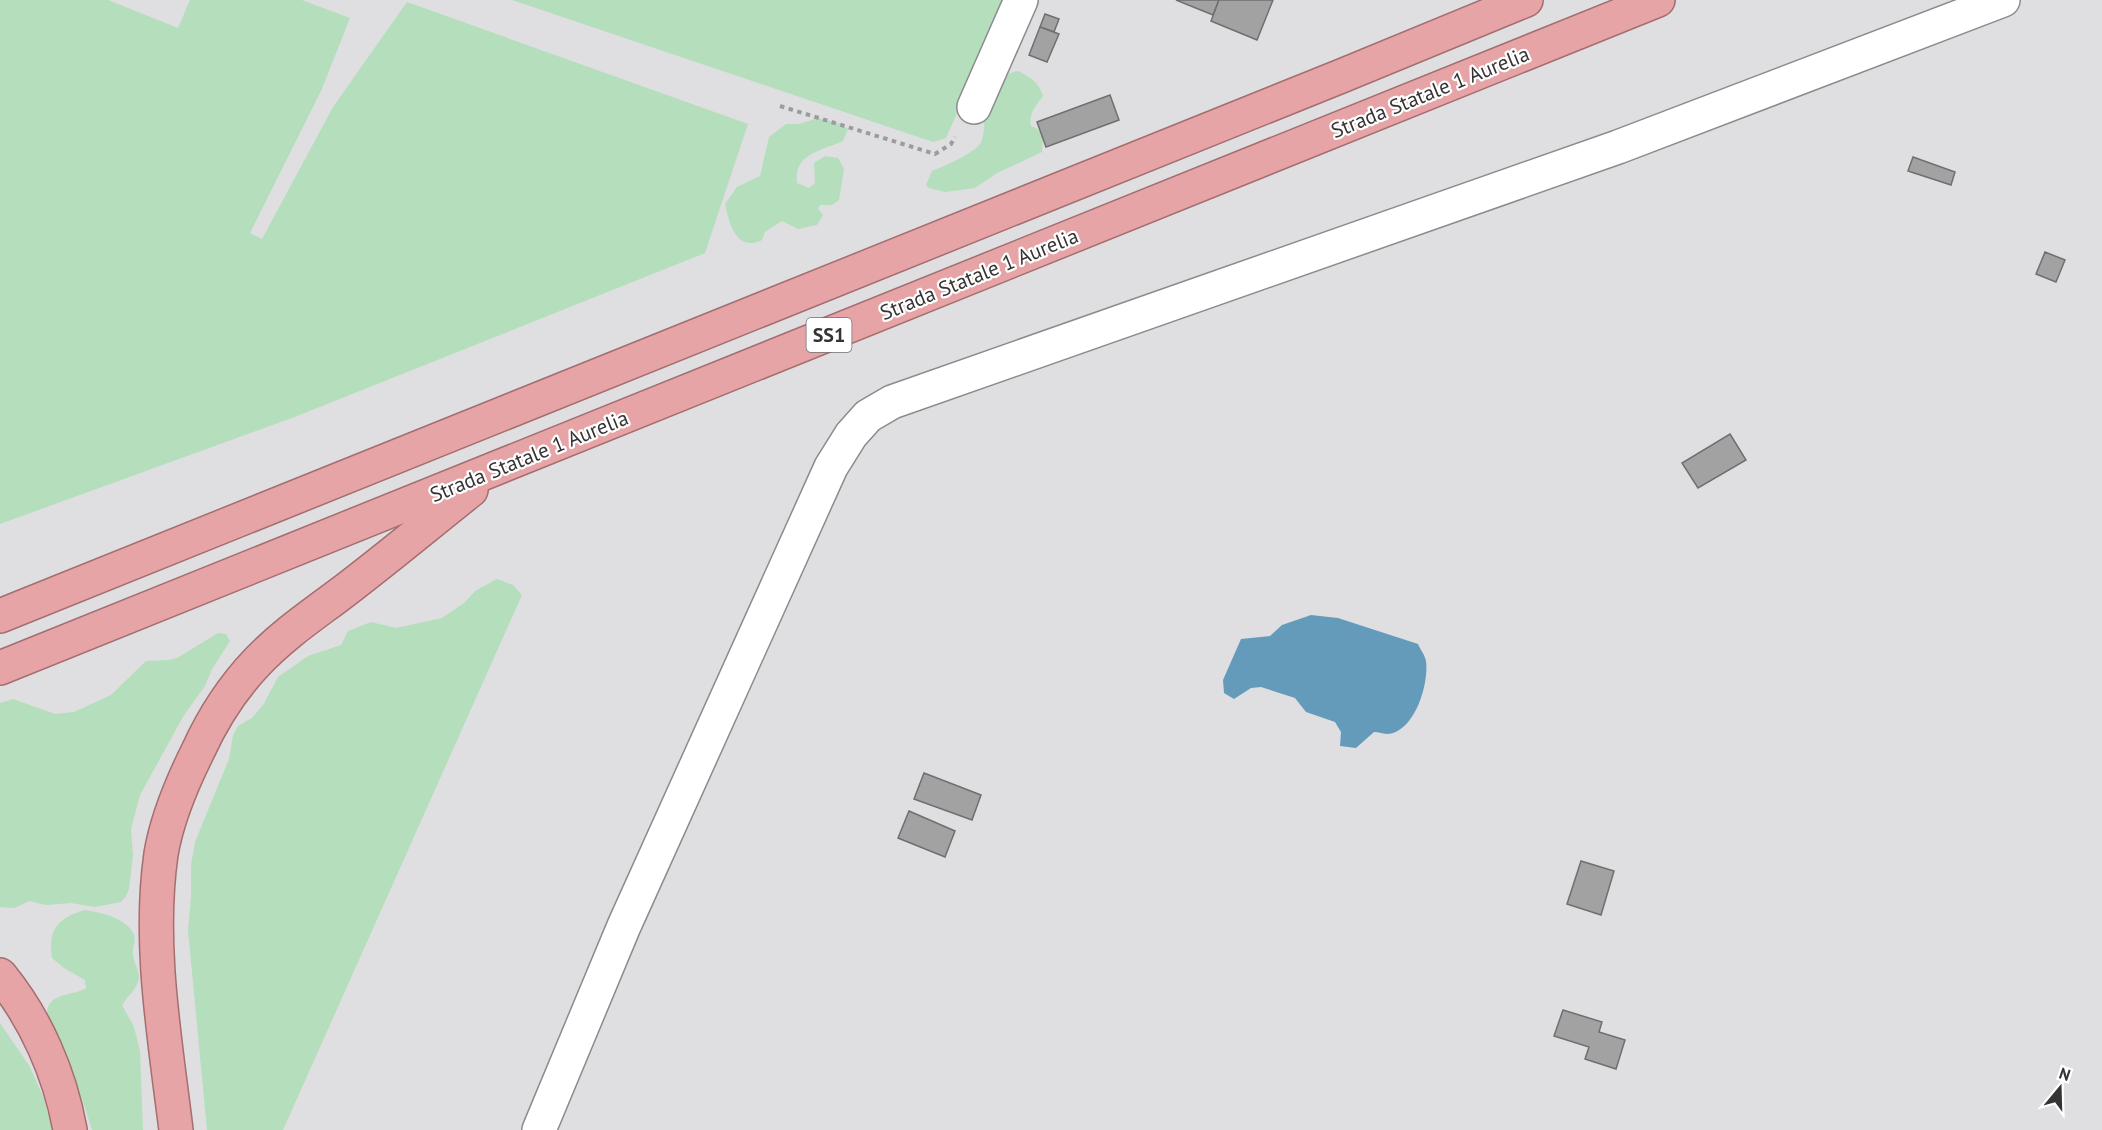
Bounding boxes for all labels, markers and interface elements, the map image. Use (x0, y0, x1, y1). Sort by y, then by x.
street label: Strada Statale 1 Aurelia (1327, 40, 1533, 144)
street label: Strada Statale 1 Aurelia (876, 222, 1082, 326)
road number: SS1 (806, 318, 852, 352)
street label: Strada Statale 1 Aurelia (426, 404, 632, 508)
north arrow (2030, 1058, 2090, 1118)
text: N (2057, 1063, 2073, 1085)

